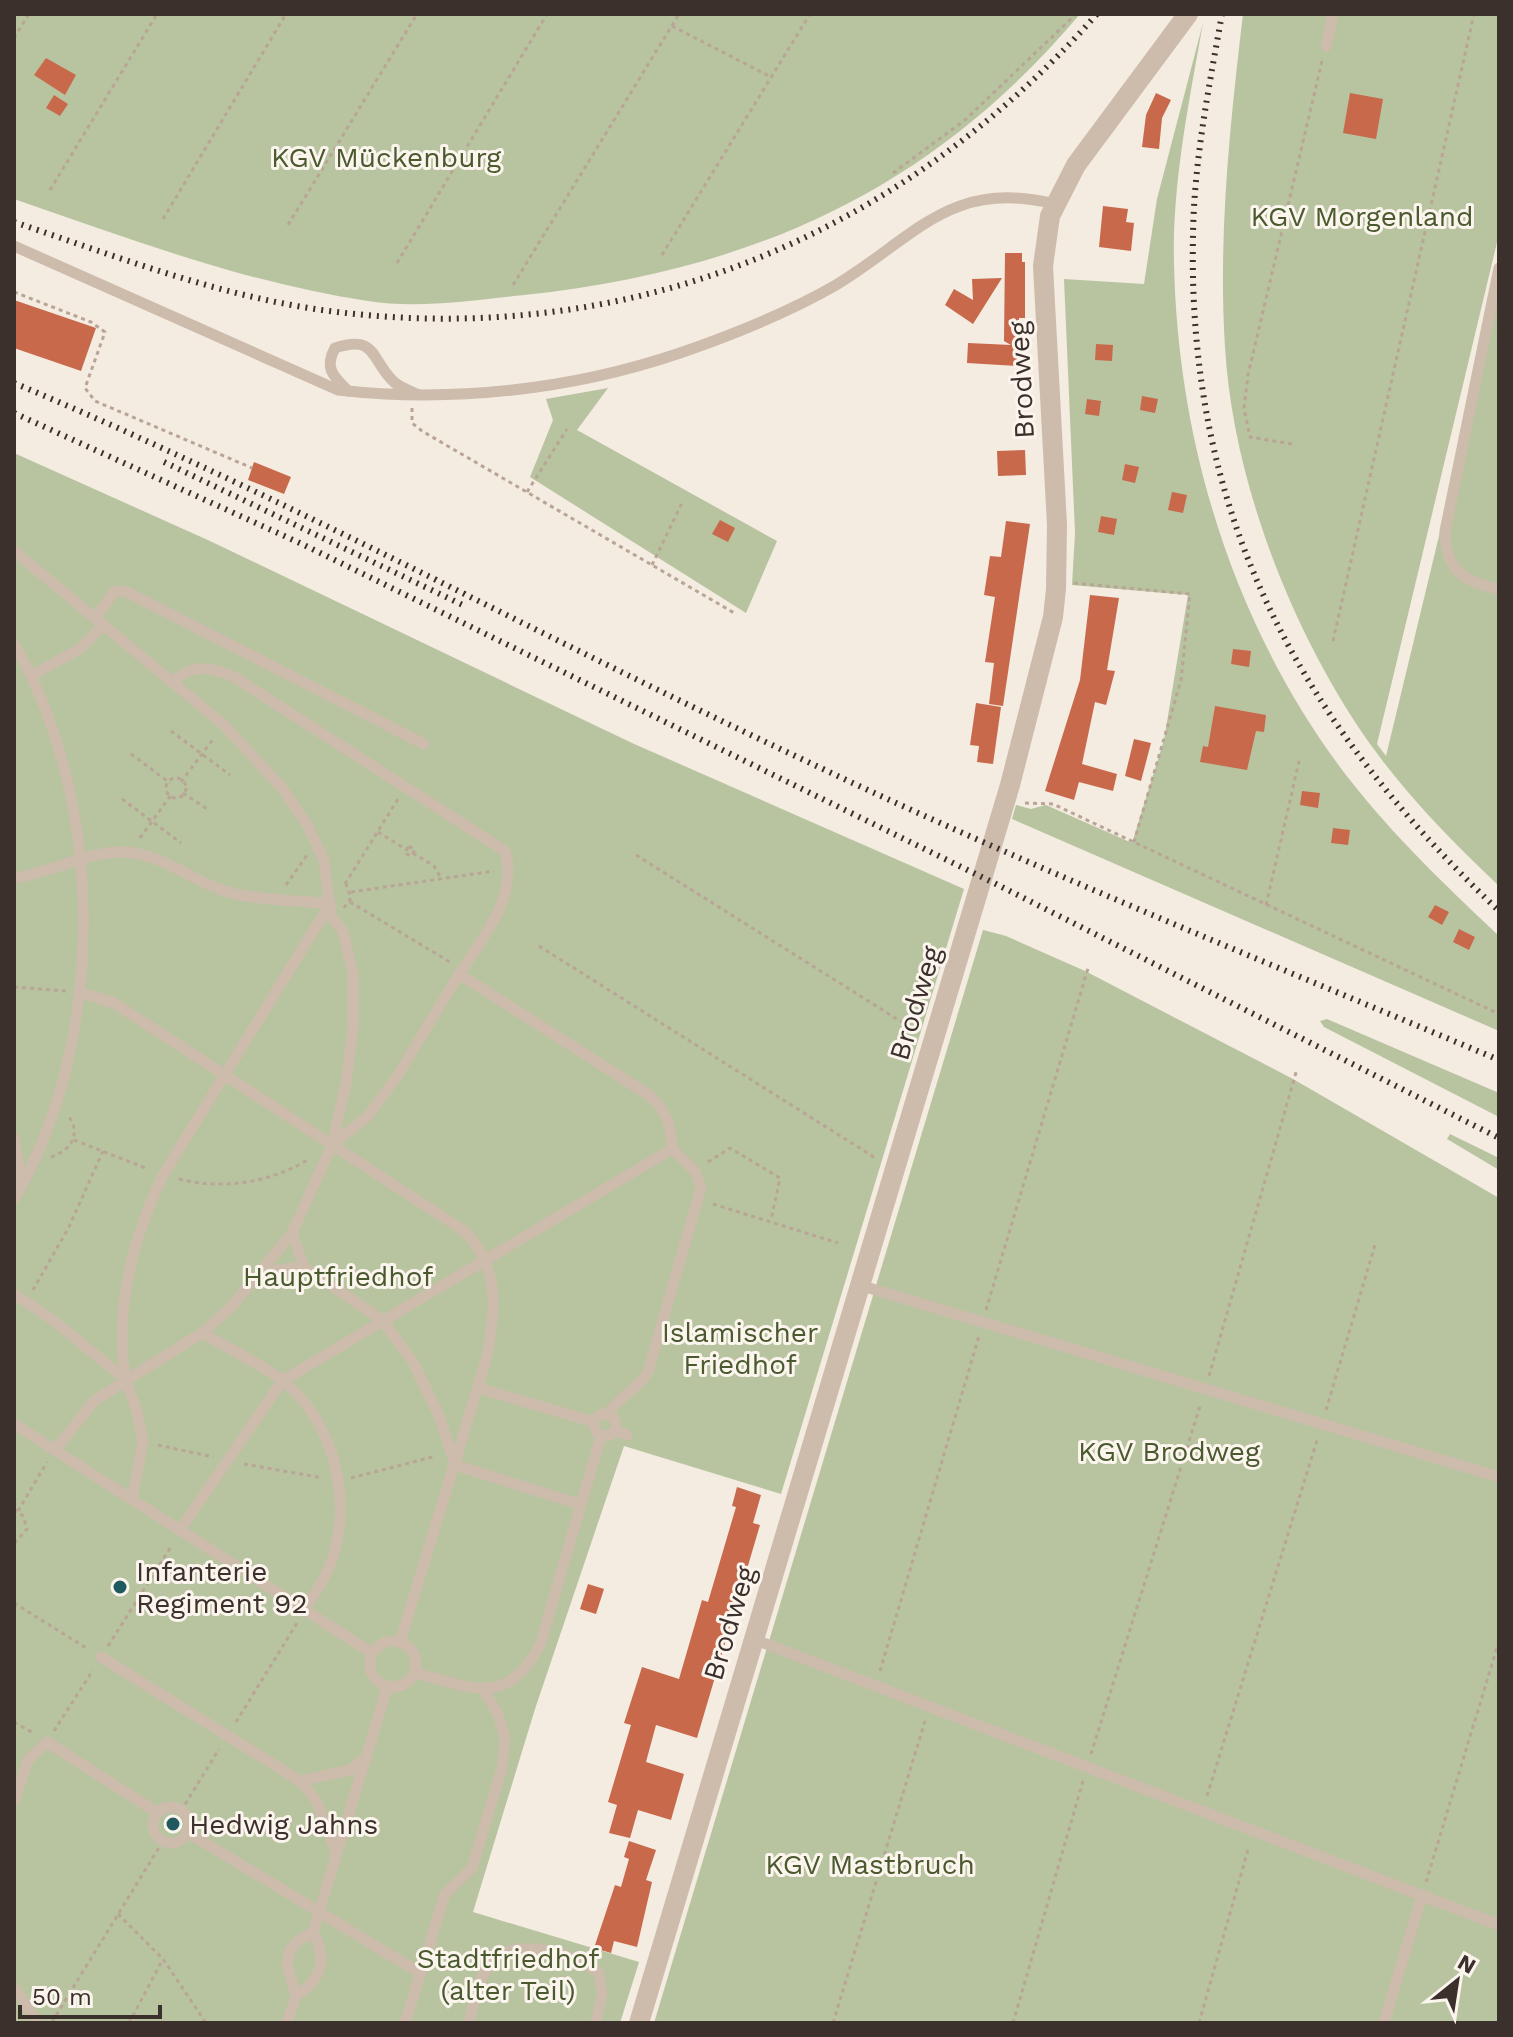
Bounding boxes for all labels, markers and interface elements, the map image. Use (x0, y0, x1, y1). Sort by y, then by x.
park label: KGV Mückenburg (271, 141, 501, 174)
park label: KGV Morgenland (1250, 200, 1474, 233)
street label: Brodweg (1002, 320, 1041, 440)
street label: Brodweg (883, 942, 948, 1064)
park label: Hauptfriedhof (243, 1260, 433, 1293)
park label: Islamischer Friedhof (662, 1316, 818, 1381)
park label: KGV Brodweg (1078, 1435, 1260, 1468)
place label: Infanterie Regiment 92 (136, 1555, 308, 1620)
street label: Brodweg (697, 1562, 762, 1684)
marker: Infanterie Regiment 92 (111, 1578, 129, 1596)
place label: Hedwig Jahns (189, 1808, 378, 1841)
marker: Hedwig Jahns (164, 1815, 182, 1833)
park label: KGV Mastbruch (765, 1848, 975, 1881)
north arrow (1417, 1941, 1497, 2021)
park label: Stadtfriedhof (alter Teil) (417, 1942, 599, 2007)
text: N (1453, 1949, 1480, 1979)
scale bar (20, 1969, 160, 2019)
text: 50 m (32, 1983, 92, 2011)

